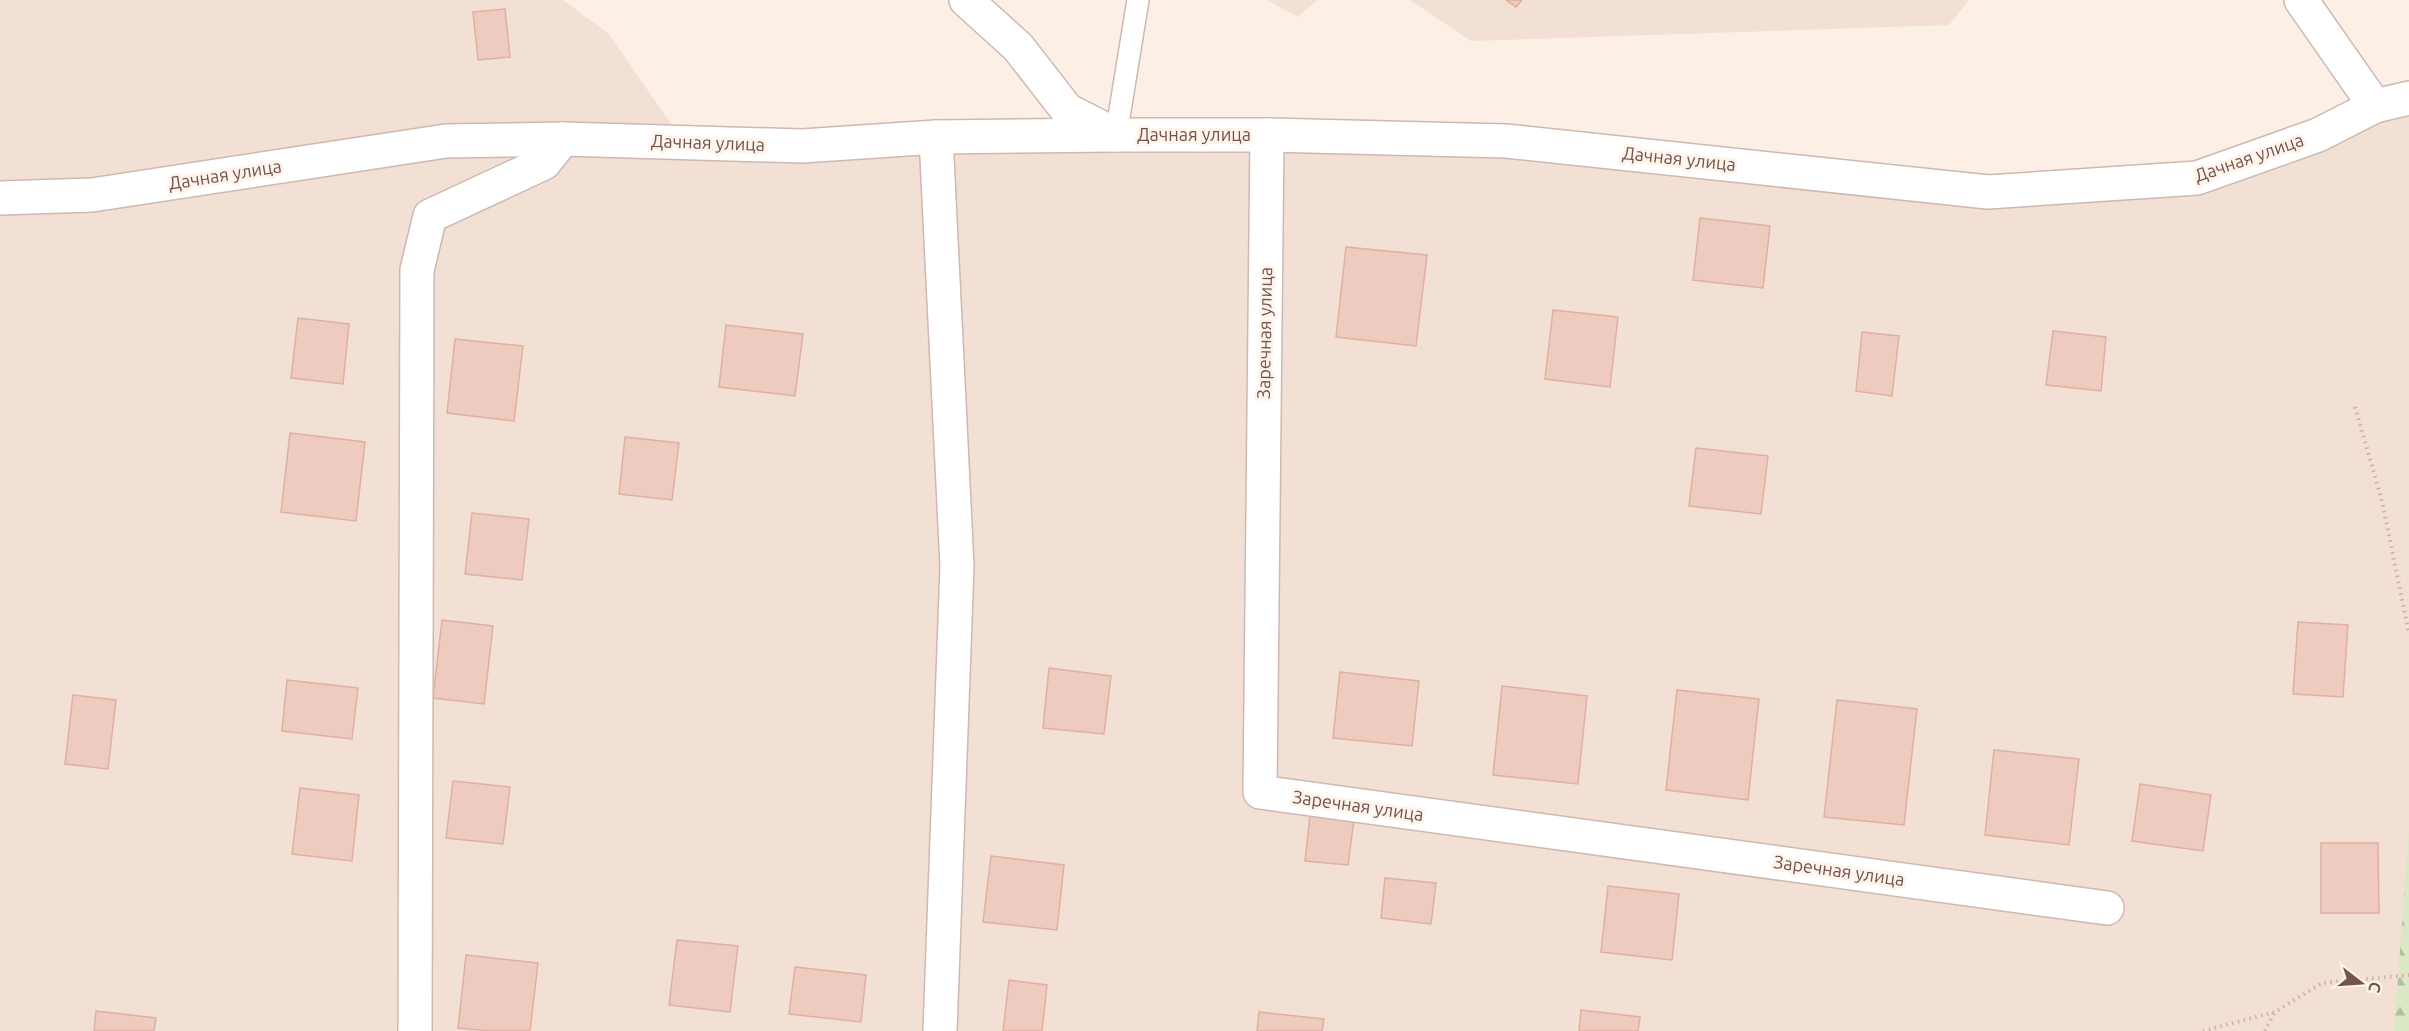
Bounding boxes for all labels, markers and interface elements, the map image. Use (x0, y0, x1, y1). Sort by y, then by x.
street label: Дачная улица (1137, 124, 1251, 144)
street label: Дачная улица (2191, 129, 2306, 185)
street label: Дачная улица (651, 130, 765, 154)
street label: Дачная улица (1621, 142, 1737, 174)
street label: Дачная улица (167, 155, 283, 193)
street label: Заречная улица (1253, 267, 1275, 399)
street label: Заречная улица (1291, 786, 1425, 824)
street label: Заречная улица (1772, 851, 1906, 889)
north arrow (2331, 953, 2391, 1013)
text: С (2365, 980, 2385, 995)

